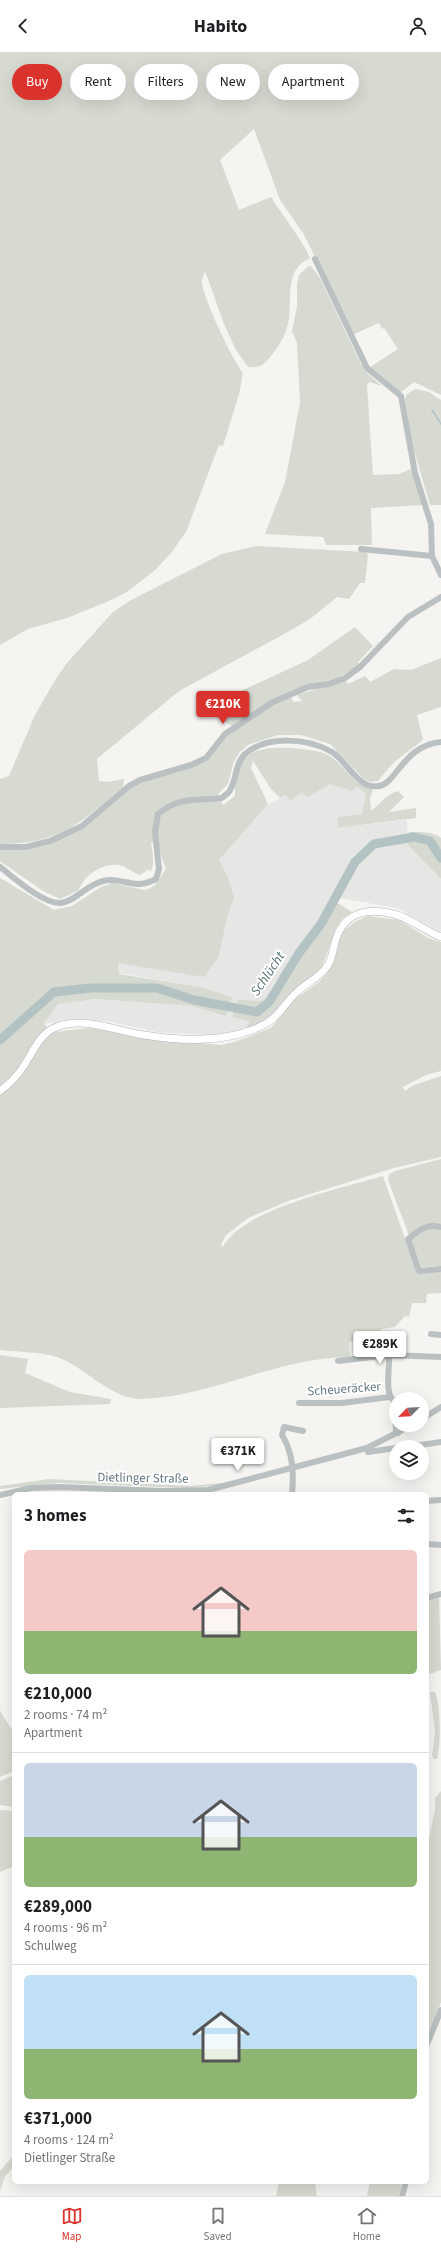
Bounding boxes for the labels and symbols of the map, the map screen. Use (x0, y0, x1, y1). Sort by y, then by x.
pin: €210K (195, 691, 251, 725)
water label: Schlücht (246, 948, 290, 1000)
pin: €289K (352, 1331, 408, 1365)
street label: Scheueräcker (307, 1377, 382, 1401)
north arrow (389, 1392, 429, 1432)
pin: €371K (210, 1438, 266, 1472)
street label: Dietlinger Straße (97, 1468, 189, 1488)

